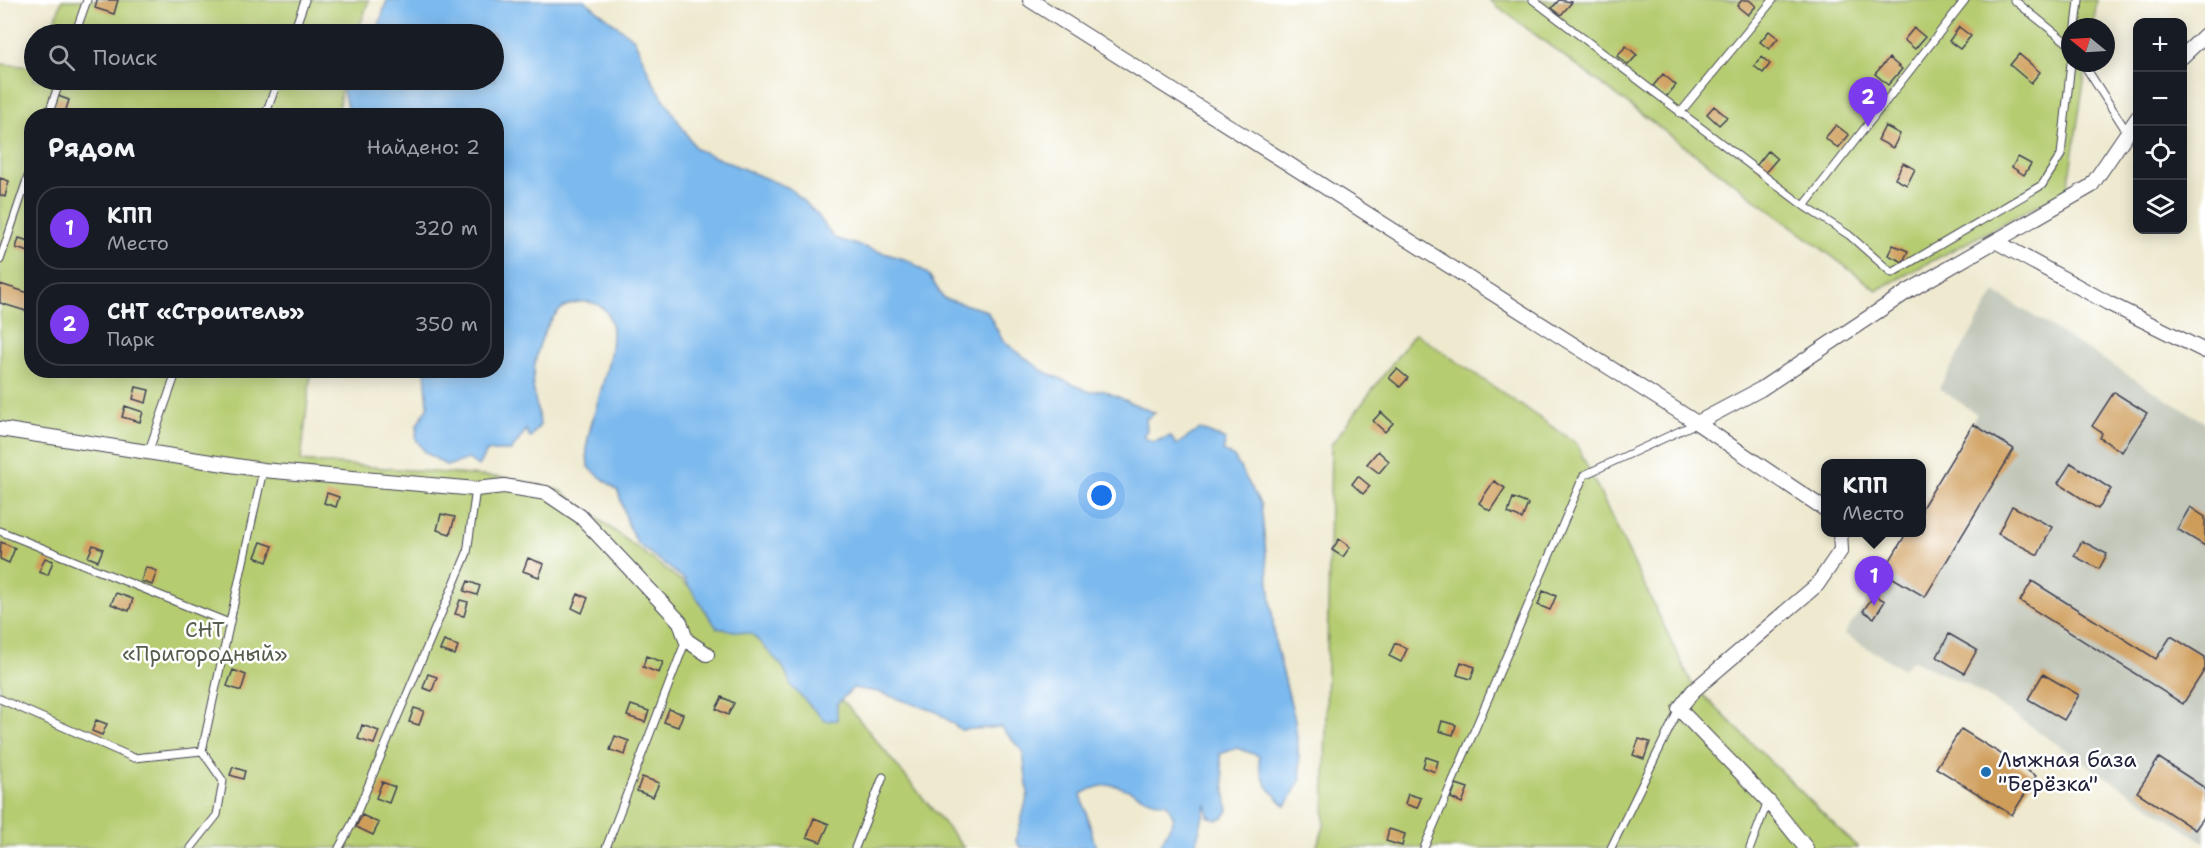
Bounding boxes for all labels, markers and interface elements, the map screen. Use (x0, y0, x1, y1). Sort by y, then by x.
north arrow (2061, 18, 2115, 72)
map controls (2133, 18, 2187, 234)
button: + (2133, 18, 2187, 72)
search box (24, 24, 504, 90)
icon: search (45, 41, 78, 74)
text: Поиск (93, 43, 157, 72)
button: − (2133, 72, 2187, 126)
pin: 2 (1848, 78, 1888, 127)
button: locate (2133, 126, 2187, 180)
text: Рядом (48, 130, 135, 165)
text: Найдено: 2 (367, 134, 480, 160)
button: layers (2133, 180, 2187, 234)
text: КПП (107, 201, 152, 230)
text: 1 (65, 215, 74, 241)
text: 320 m (414, 215, 478, 241)
text: Место (107, 230, 169, 256)
text: СНТ «Строитель» (107, 297, 305, 326)
text: 2 (63, 311, 77, 337)
text: 350 m (414, 311, 478, 337)
text: Парк (107, 326, 154, 352)
popup (1821, 459, 1926, 537)
text: КПП (1843, 471, 1888, 500)
your location (1087, 481, 1116, 510)
text: Место (1843, 500, 1904, 526)
pin: 1 (1854, 556, 1894, 606)
park label: СНТ «Пригородный» (122, 616, 288, 668)
place label: Лыжная база "Берёзка" (1998, 746, 2136, 798)
marker: Лыжная база "Берёзка" (1979, 765, 1993, 779)

